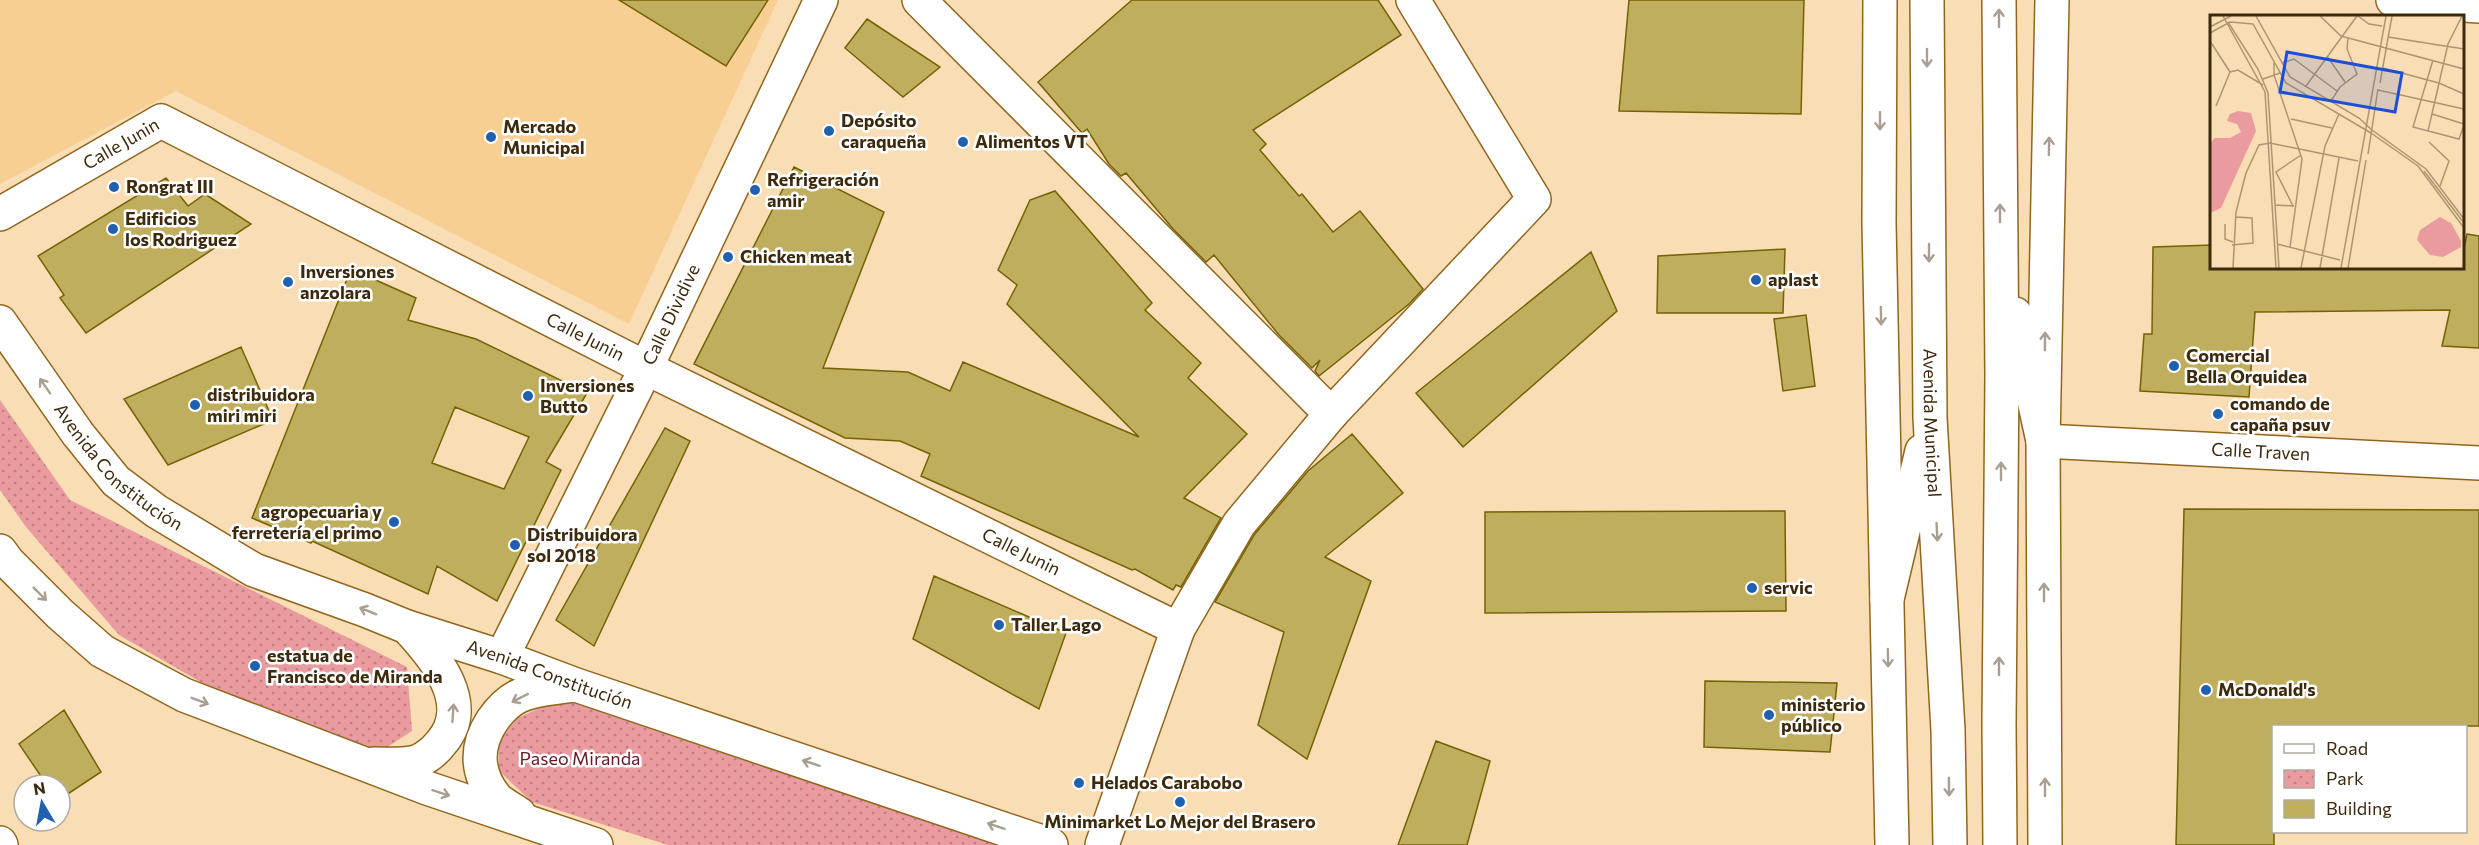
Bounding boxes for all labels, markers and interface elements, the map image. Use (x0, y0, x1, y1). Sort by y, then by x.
one-way arrow (1993, 8, 2005, 28)
inset map (2210, 15, 2464, 268)
one-way arrow (1921, 48, 1933, 68)
place label: Depósito caraqueña (841, 109, 926, 152)
one-way arrow (1874, 111, 1886, 131)
street label: Calle Junin (79, 112, 163, 174)
place label: Mercado Municipal (503, 115, 585, 158)
marker: Depósito caraqueña (822, 124, 836, 138)
marker: Mercado Municipal (484, 130, 498, 144)
place label: Alimentos VT (975, 130, 1088, 152)
marker: Alimentos VT (956, 135, 970, 149)
one-way arrow (2043, 136, 2055, 156)
place label: Refrigeración amir (767, 168, 879, 211)
place label: Rongrat III (126, 175, 214, 197)
marker: Rongrat III (107, 180, 121, 194)
marker: Refrigeración amir (748, 183, 762, 197)
one-way arrow (1995, 203, 2006, 223)
place label: Edificios los Rodriguez (125, 207, 237, 250)
marker: Edificios los Rodriguez (106, 222, 120, 236)
one-way arrow (1923, 243, 1935, 263)
place label: Chicken meat (740, 245, 852, 267)
marker: Chicken meat (721, 250, 735, 264)
place label: Inversiones anzolara (300, 260, 394, 303)
street label: Calle Dividive (637, 260, 704, 368)
place label: aplast (1768, 268, 1819, 290)
marker: aplast (1749, 273, 1763, 287)
marker: Inversiones anzolara (281, 275, 295, 289)
one-way arrow (1876, 306, 1887, 326)
street label: Calle Junin (543, 307, 628, 365)
one-way arrow (2039, 331, 2051, 351)
place label: Comercial Bella Orquidea (2186, 344, 2307, 387)
street label: Avenida Municipal (1920, 348, 1947, 498)
marker: Comercial Bella Orquidea (2167, 359, 2181, 373)
place label: Inversiones Butto (540, 374, 634, 417)
one-way arrow (39, 378, 51, 394)
place label: distribuidora miri miri (207, 383, 315, 426)
marker: Inversiones Butto (521, 389, 535, 403)
place label: comando de capaña psuv (2230, 392, 2331, 435)
marker: distribuidora miri miri (188, 398, 202, 412)
street label: Avenida Constitución (50, 399, 187, 535)
marker: comando de capaña psuv (2211, 407, 2225, 421)
street label: Calle Traven (2211, 438, 2311, 464)
one-way arrow (1995, 461, 2007, 481)
place label: agropecuaria y ferretería el primo (232, 500, 382, 543)
marker: agropecuaria y ferretería el primo (387, 515, 401, 529)
one-way arrow (1931, 522, 1942, 542)
place label: Distribuidora sol 2018 (527, 523, 638, 566)
street label: Calle Junin (979, 523, 1064, 580)
marker: Distribuidora sol 2018 (508, 538, 522, 552)
place label: servic (1764, 576, 1813, 598)
marker: servic (1745, 581, 1759, 595)
one-way arrow (2038, 582, 2050, 602)
one-way arrow (33, 586, 48, 601)
one-way arrow (360, 605, 378, 616)
place label: Taller Lago (1011, 613, 1102, 635)
marker: Taller Lago (992, 618, 1006, 632)
street label: Avenida Constitución (464, 635, 635, 713)
place label: estatua de Francisco de Miranda (267, 644, 442, 687)
one-way arrow (1882, 647, 1894, 667)
one-way arrow (1994, 656, 2005, 676)
marker: estatua de Francisco de Miranda (248, 659, 262, 673)
place label: McDonald's (2218, 678, 2316, 700)
marker: McDonald's (2199, 683, 2213, 697)
one-way arrow (511, 692, 529, 704)
place label: ministerio público (1781, 693, 1866, 736)
one-way arrow (191, 697, 209, 708)
one-way arrow (448, 704, 459, 724)
marker: ministerio público (1762, 708, 1776, 722)
legend (2272, 725, 2467, 833)
text: Road (2326, 737, 2368, 759)
park label: Paseo Miranda (519, 747, 641, 769)
one-way arrow (802, 757, 821, 768)
text: Park (2326, 767, 2364, 789)
place label: Helados Carabobo (1091, 771, 1243, 793)
north arrow (12, 773, 72, 833)
marker: Helados Carabobo (1072, 776, 1086, 790)
text: N (32, 777, 47, 798)
one-way arrow (1944, 777, 1955, 797)
one-way arrow (2039, 777, 2051, 797)
one-way arrow (431, 788, 450, 799)
marker: Minimarket Lo Mejor del Brasero (1173, 795, 1187, 809)
text: Building (2326, 797, 2392, 819)
place label: Minimarket Lo Mejor del Brasero (1044, 810, 1316, 832)
one-way arrow (987, 819, 1005, 830)

